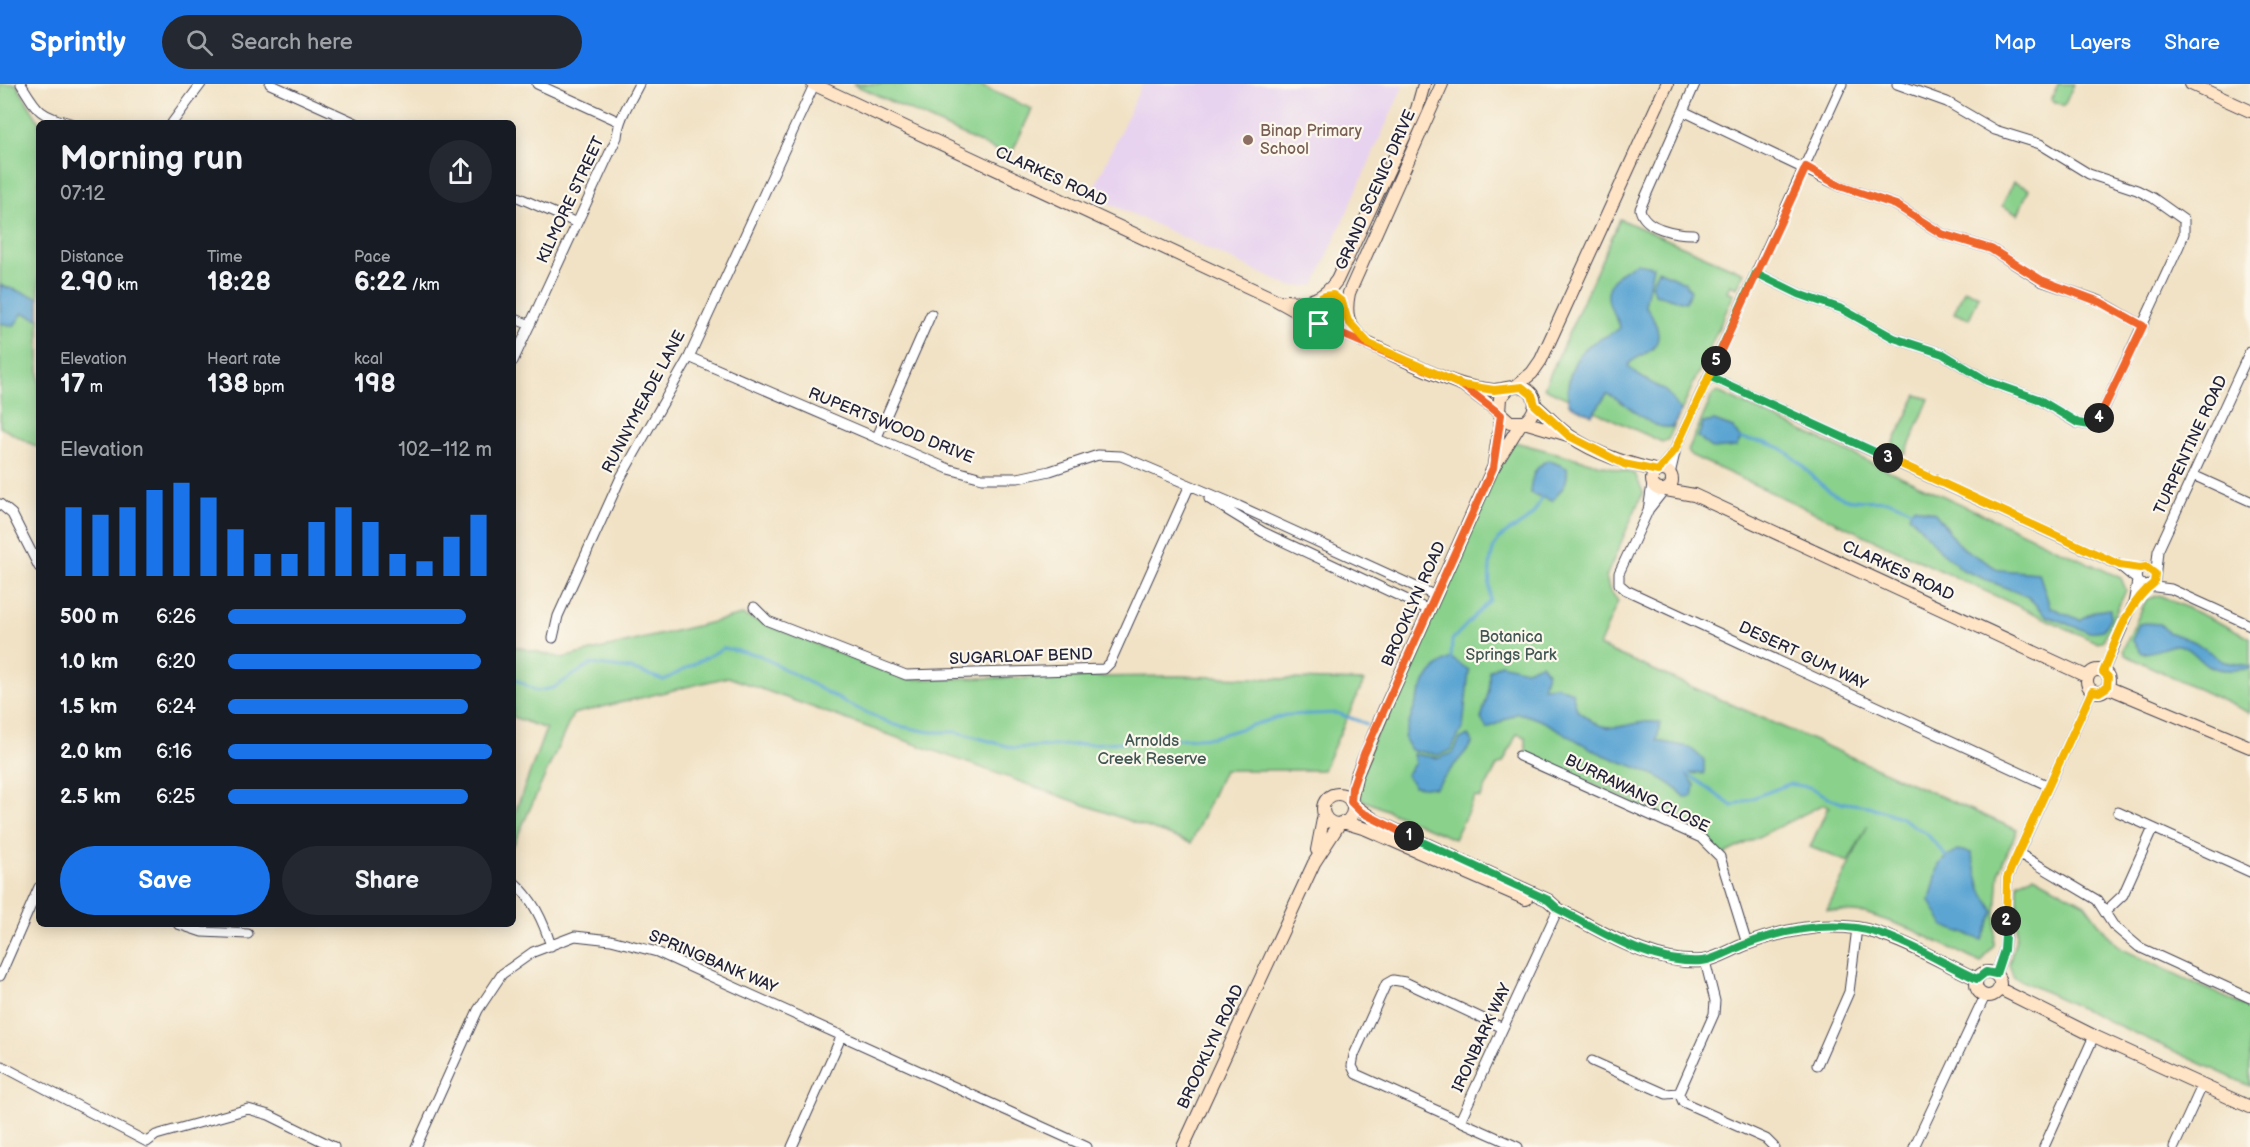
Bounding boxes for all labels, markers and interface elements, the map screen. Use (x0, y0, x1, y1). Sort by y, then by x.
search box (162, 15, 582, 69)
text: Sprintly (30, 26, 126, 59)
icon: search (183, 26, 216, 59)
text: Search here (231, 29, 353, 56)
text: Map (1994, 30, 2036, 55)
text: Layers (2069, 30, 2131, 55)
text: Share (2164, 30, 2220, 55)
street label: GRAND SCENIC DRIVE (1332, 107, 1420, 273)
place label: Binap Primary School (1260, 122, 1363, 159)
street label: KILMORE STREET (533, 133, 609, 266)
marker: Binap Primary School (1241, 133, 1255, 147)
text: Morning run (60, 139, 243, 179)
button: share (429, 140, 492, 203)
street label: CLARKES ROAD (992, 143, 1110, 211)
text: 07:12 (60, 182, 105, 206)
text: Distance (60, 248, 124, 267)
text: Time (207, 248, 242, 267)
text: Pace (354, 248, 390, 267)
text: 2.90 (60, 267, 113, 298)
text: 18:28 (207, 267, 271, 298)
text: 6:22 (354, 267, 407, 298)
text: km (113, 276, 138, 295)
text: /km (407, 276, 440, 295)
pin (1293, 298, 1344, 349)
icon: arrive (1302, 307, 1335, 340)
street label: RUNNYMEADE LANE (598, 327, 690, 477)
pin: 5 (1701, 346, 1731, 376)
text: Elevation (60, 350, 127, 369)
text: Heart rate (207, 350, 281, 369)
text: kcal (354, 350, 383, 369)
text: 5 (1711, 351, 1721, 370)
text: 17 (60, 369, 85, 400)
text: 138 (207, 369, 249, 400)
text: 198 (354, 369, 396, 400)
street label: TURPENTINE ROAD (2150, 372, 2232, 518)
text: m (85, 378, 103, 397)
text: bpm (249, 378, 285, 397)
street label: RUPERTSWOOD DRIVE (805, 384, 977, 468)
pin: 4 (2084, 403, 2114, 433)
text: 4 (2094, 408, 2104, 427)
text: Elevation (60, 438, 143, 462)
text: 102–112 m (398, 438, 492, 462)
pin: 3 (1873, 443, 1903, 473)
text: 3 (1883, 448, 1893, 467)
street label: CLARKES ROAD (1839, 537, 1957, 605)
street label: BROOKLYN ROAD (1378, 539, 1450, 669)
text: 500 m (60, 605, 119, 629)
text: 6:26 (156, 605, 196, 629)
street label: DESERT GUM WAY (1736, 618, 1871, 694)
park label: Botanica Springs Park (1465, 628, 1557, 665)
street label: SUGARLOAF BEND (949, 645, 1093, 669)
text: 1.0 km (60, 650, 118, 674)
text: 6:20 (156, 650, 196, 674)
text: 1.5 km (60, 695, 117, 719)
text: 6:24 (156, 695, 196, 719)
park label: Arnolds Creek Reserve (1097, 732, 1207, 769)
text: 2.0 km (60, 740, 122, 764)
text: 6:16 (156, 740, 192, 764)
street label: BURRAWANG CLOSE (1562, 751, 1712, 837)
text: 2.5 km (60, 785, 121, 809)
text: 6:25 (156, 785, 196, 809)
pin: 1 (1394, 821, 1424, 851)
text: 1 (1406, 826, 1412, 845)
button: Save (60, 846, 270, 915)
button: Share (282, 846, 492, 915)
pin: 2 (1991, 906, 2021, 936)
text: 2 (2001, 911, 2011, 930)
street label: SPRINGBANK WAY (646, 926, 781, 998)
street label: IRONBARK WAY (1449, 980, 1516, 1095)
street label: BROOKLYN ROAD (1174, 982, 1248, 1112)

